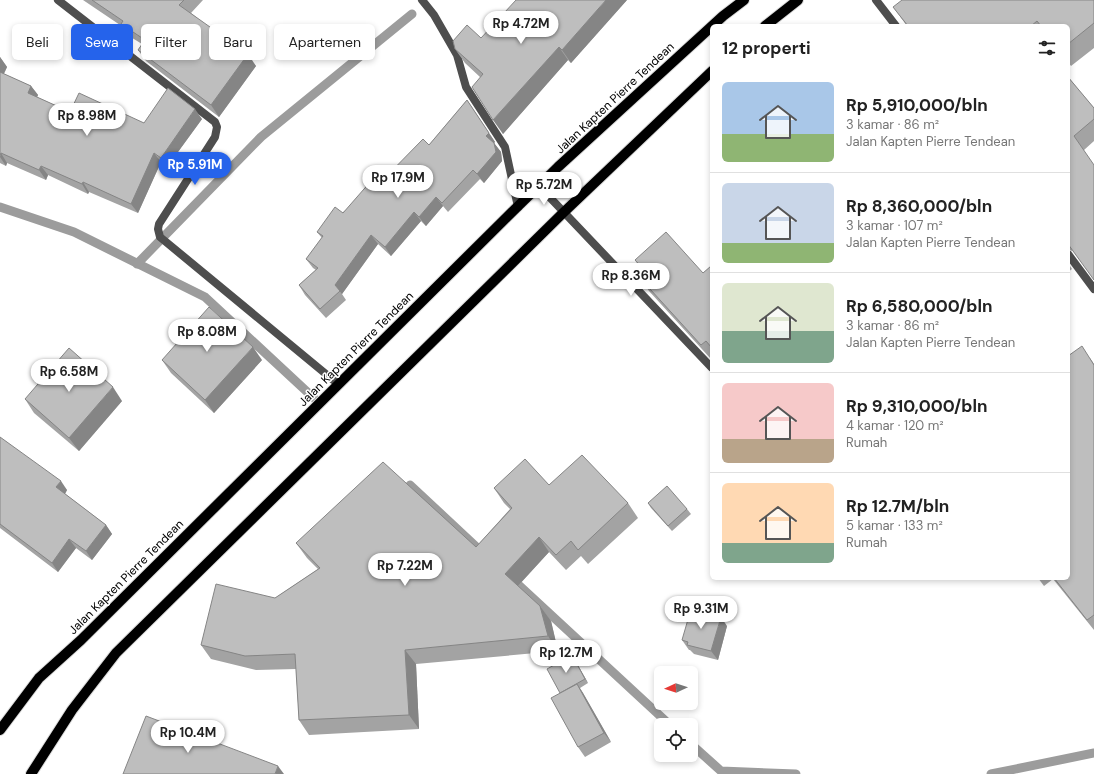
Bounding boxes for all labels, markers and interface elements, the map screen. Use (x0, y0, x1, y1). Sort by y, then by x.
pin: Rp 4.72M (480, 11, 562, 45)
text: Rp 4.72M (493, 15, 549, 32)
chip: Beli (12, 24, 63, 60)
chip: Sewa (71, 24, 133, 60)
chip: Filter (141, 24, 201, 60)
chip: Baru (209, 24, 266, 60)
chip: Apartemen (274, 24, 375, 60)
text: 12 properti (722, 37, 811, 59)
icon: filters (1036, 37, 1058, 59)
street label: Jalan Kapten Pierre Tendean (552, 39, 678, 157)
text: Rp 5,910,000/bln (846, 94, 988, 116)
icon: home (754, 98, 802, 146)
pin: Rp 8.98M (46, 103, 128, 137)
text: Rp 8.98M (58, 107, 116, 124)
text: 3 kamar · 86 m² (846, 116, 939, 133)
text: Jalan Kapten Pierre Tendean (846, 133, 1015, 150)
pin: Rp 5.91M (154, 152, 236, 186)
text: Rp 5.91M (167, 156, 223, 173)
pin: Rp 17.9M (357, 165, 439, 199)
text: Rp 17.9M (371, 169, 425, 186)
pin: Rp 5.72M (503, 172, 585, 206)
text: Rp 5.72M (516, 176, 572, 193)
text: Rp 8,360,000/bln (846, 195, 992, 217)
icon: home (754, 199, 802, 247)
text: 3 kamar · 107 m² (846, 217, 943, 234)
text: Jalan Kapten Pierre Tendean (846, 234, 1015, 251)
pin: Rp 8.36M (590, 263, 672, 297)
text: Rp 8.36M (602, 267, 660, 284)
street label: Jalan Kapten Pierre Tendean (295, 288, 417, 410)
text: Rp 6,580,000/bln (846, 295, 992, 317)
icon: home (754, 299, 802, 347)
text: 3 kamar · 86 m² (846, 317, 939, 334)
pin: Rp 8.08M (166, 319, 248, 353)
text: Rp 8.08M (177, 323, 237, 340)
text: Jalan Kapten Pierre Tendean (846, 334, 1015, 351)
pin: Rp 6.58M (28, 359, 110, 393)
text: Rp 6.58M (40, 363, 98, 380)
text: Rp 9,310,000/bln (846, 395, 987, 417)
icon: home (754, 399, 802, 447)
text: 4 kamar · 120 m² (846, 417, 944, 434)
text: Rumah (846, 434, 887, 451)
text: Rp 12.7M/bln (846, 495, 949, 517)
icon: home (754, 499, 802, 547)
street label: Jalan Kapten Pierre Tendean (65, 516, 187, 638)
text: 5 kamar · 133 m² (846, 517, 943, 534)
text: Rumah (846, 534, 887, 551)
pin: Rp 7.22M (364, 553, 446, 587)
text: Rp 7.22M (377, 557, 433, 574)
pin: Rp 9.31M (660, 596, 742, 630)
text: Rp 9.31M (674, 600, 728, 617)
pin: Rp 12.7M (525, 640, 607, 674)
text: Rp 12.7M (539, 644, 593, 661)
north arrow (654, 666, 698, 710)
map controls (654, 666, 698, 762)
button: locate (654, 718, 698, 762)
pin: Rp 10.4M (147, 720, 229, 754)
text: Rp 10.4M (160, 724, 216, 741)

